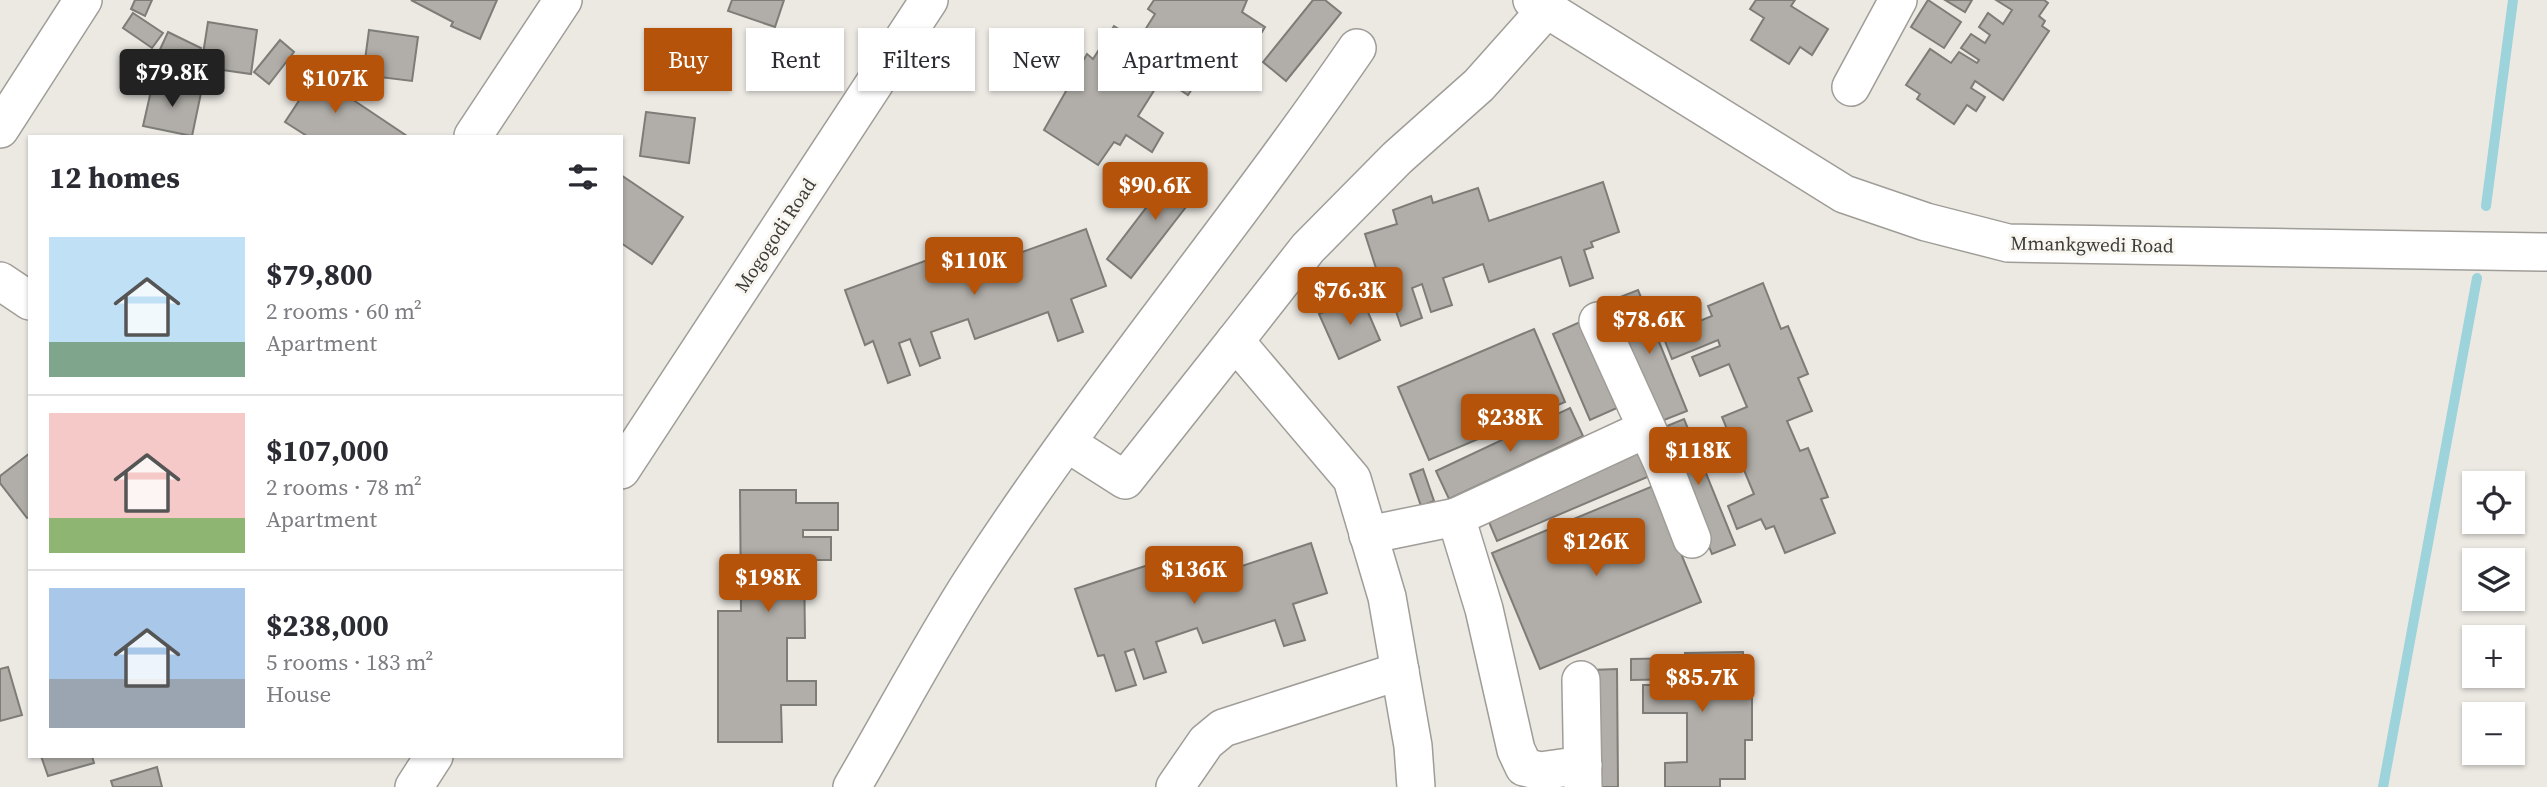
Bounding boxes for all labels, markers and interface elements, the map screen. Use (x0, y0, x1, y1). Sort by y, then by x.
chip: Buy (644, 28, 732, 91)
chip: Rent (746, 28, 844, 91)
chip: Filters (858, 28, 975, 91)
chip: New (989, 28, 1084, 91)
chip: Apartment (1098, 28, 1262, 91)
pin: $79.8K (115, 50, 229, 109)
pin: $107K (286, 55, 384, 115)
text: $79.8K (136, 56, 208, 88)
text: $107K (302, 62, 368, 94)
text: 12 homes (49, 157, 180, 198)
icon: filters (564, 158, 602, 196)
pin: $90.6K (1098, 162, 1212, 222)
text: $90.6K (1119, 169, 1191, 201)
street label: Mogogodi Road (728, 173, 822, 297)
street label: Mmankgwedi Road (2010, 230, 2174, 258)
pin: $110K (925, 238, 1023, 297)
text: $110K (941, 244, 1007, 276)
text: $79,800 (266, 254, 373, 295)
icon: home (105, 265, 189, 349)
pin: $76.3K (1293, 268, 1407, 327)
text: $76.3K (1314, 274, 1386, 306)
text: 2 rooms · 60 m² (266, 295, 422, 327)
pin: $78.6K (1592, 296, 1706, 356)
text: $78.6K (1613, 303, 1685, 335)
text: Apartment (266, 327, 377, 359)
pin: $238K (1461, 394, 1559, 454)
text: $238K (1477, 401, 1543, 433)
pin: $118K (1649, 428, 1747, 487)
text: $107,000 (266, 430, 389, 471)
text: $118K (1665, 434, 1731, 466)
icon: home (105, 441, 189, 525)
text: 2 rooms · 78 m² (266, 471, 422, 503)
map controls (2462, 471, 2525, 765)
button: locate (2462, 471, 2525, 534)
text: Apartment (266, 503, 377, 535)
pin: $126K (1547, 518, 1645, 578)
text: $126K (1563, 525, 1629, 557)
pin: $136K (1145, 546, 1243, 606)
button: layers (2462, 548, 2525, 611)
text: $136K (1161, 553, 1227, 585)
pin: $198K (719, 554, 817, 614)
text: $198K (735, 561, 801, 593)
text: $238,000 (266, 605, 389, 646)
icon: home (105, 616, 189, 700)
button: + (2462, 625, 2525, 688)
text: 5 rooms · 183 m² (266, 646, 433, 678)
pin: $85.7K (1645, 654, 1759, 714)
text: $85.7K (1666, 661, 1738, 693)
text: House (266, 678, 331, 710)
button: − (2462, 702, 2525, 765)

